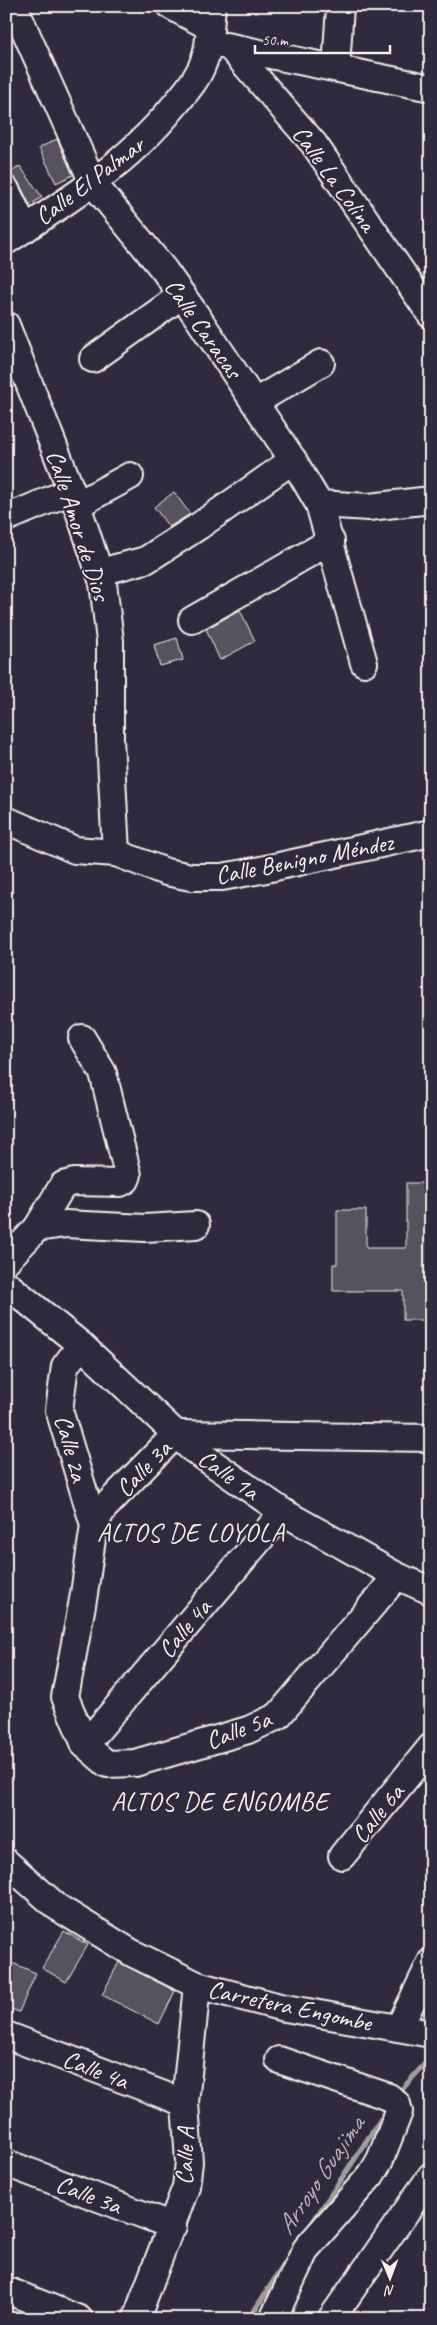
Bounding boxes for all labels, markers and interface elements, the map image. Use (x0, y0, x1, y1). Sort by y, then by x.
scale bar (255, 22, 390, 54)
text: 50 m (262, 31, 289, 50)
street label: Calle La Colina (285, 119, 385, 240)
street label: Calle El Palmar (28, 128, 152, 232)
street label: Calle Caracas (157, 272, 251, 387)
street label: Calle Amor de Dios (39, 446, 118, 607)
street label: Calle Benigno Méndez (213, 826, 398, 892)
street label: Calle 2a (47, 1412, 96, 1487)
street label: Calle 3a (109, 1432, 180, 1504)
street label: Calle 1a (192, 1442, 267, 1508)
district label: ALTOS DE LOYOLA (97, 1516, 286, 1549)
street label: Calle 4a (151, 1591, 220, 1665)
street label: Calle 5a (201, 1702, 278, 1757)
street label: Calle 6a (344, 1776, 413, 1850)
district label: ALTOS DE ENGOMBE (111, 1785, 331, 1818)
street label: Carretera Engombe (205, 1973, 376, 2039)
street label: Calle 4a (58, 2043, 135, 2098)
water label: Arroyo Guajima (269, 2107, 374, 2241)
street label: Calle A (168, 2125, 202, 2186)
street label: Calle 3a (51, 2168, 128, 2223)
north arrow (364, 2252, 414, 2302)
text: N (383, 2282, 395, 2299)

